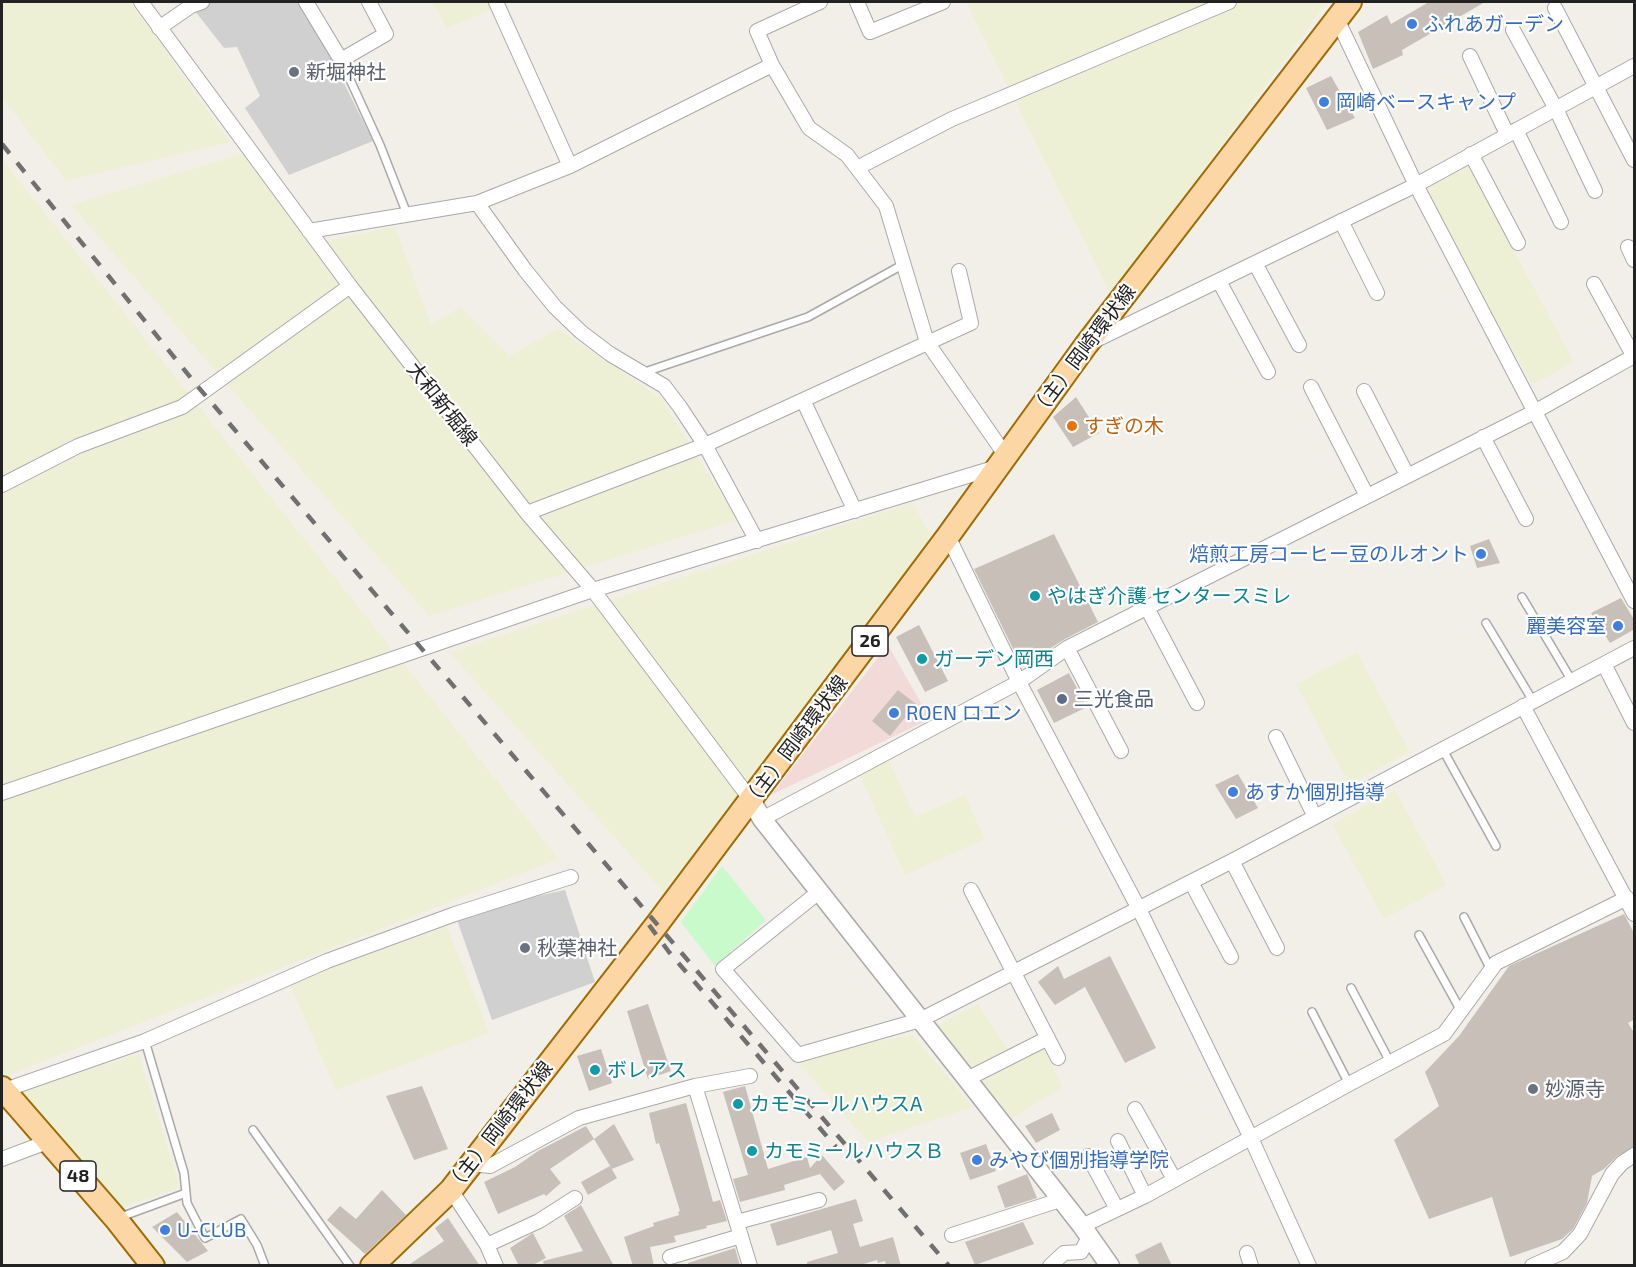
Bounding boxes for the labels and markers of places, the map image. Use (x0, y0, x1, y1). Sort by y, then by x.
place label: ふれあガーデン (1424, 12, 1564, 36)
marker: ふれあガーデン (1405, 17, 1419, 31)
place label: 新堀神社 (306, 60, 386, 84)
marker: 新堀神社 (287, 65, 301, 79)
place label: 岡崎ベースキャンプ (1336, 90, 1516, 114)
marker: 岡崎ベースキャンプ (1317, 95, 1331, 109)
place label: すぎの木 (1084, 414, 1164, 438)
marker: すぎの木 (1065, 419, 1079, 433)
place label: 焙煎工房コーヒー豆のルオント (1189, 542, 1469, 566)
marker: 焙煎工房コーヒー豆のルオント (1474, 547, 1488, 561)
place label: やはぎ介護 センタースミレ (1047, 584, 1291, 608)
marker: やはぎ介護 センタースミレ (1028, 589, 1042, 603)
place label: 麗美容室 (1526, 614, 1606, 638)
marker: 麗美容室 (1611, 619, 1625, 633)
place label: ガーデン岡西 (934, 647, 1054, 671)
marker: ガーデン岡西 (915, 652, 929, 666)
place label: 三光食品 (1074, 687, 1154, 711)
marker: 三光食品 (1055, 692, 1069, 706)
place label: ROEN ロエン (906, 701, 1021, 725)
marker: ROEN ロエン (887, 706, 901, 720)
place label: あすか個別指導 (1245, 780, 1385, 804)
marker: あすか個別指導 (1226, 785, 1240, 799)
place label: 秋葉神社 (537, 936, 617, 960)
marker: 秋葉神社 (518, 941, 532, 955)
place label: ボレアス (607, 1058, 687, 1082)
marker: ボレアス (588, 1063, 602, 1077)
place label: 妙源寺 (1545, 1077, 1605, 1101)
marker: 妙源寺 (1526, 1082, 1540, 1096)
place label: カモミールハウスA (750, 1092, 922, 1116)
marker: カモミールハウスA (731, 1097, 745, 1111)
place label: カモミールハウスＢ (764, 1139, 944, 1163)
marker: カモミールハウスＢ (745, 1144, 759, 1158)
place label: みやび個別指導学院 (989, 1148, 1169, 1172)
marker: みやび個別指導学院 (970, 1153, 984, 1167)
place label: U-CLUB (177, 1218, 246, 1242)
marker: U-CLUB (158, 1223, 172, 1237)

